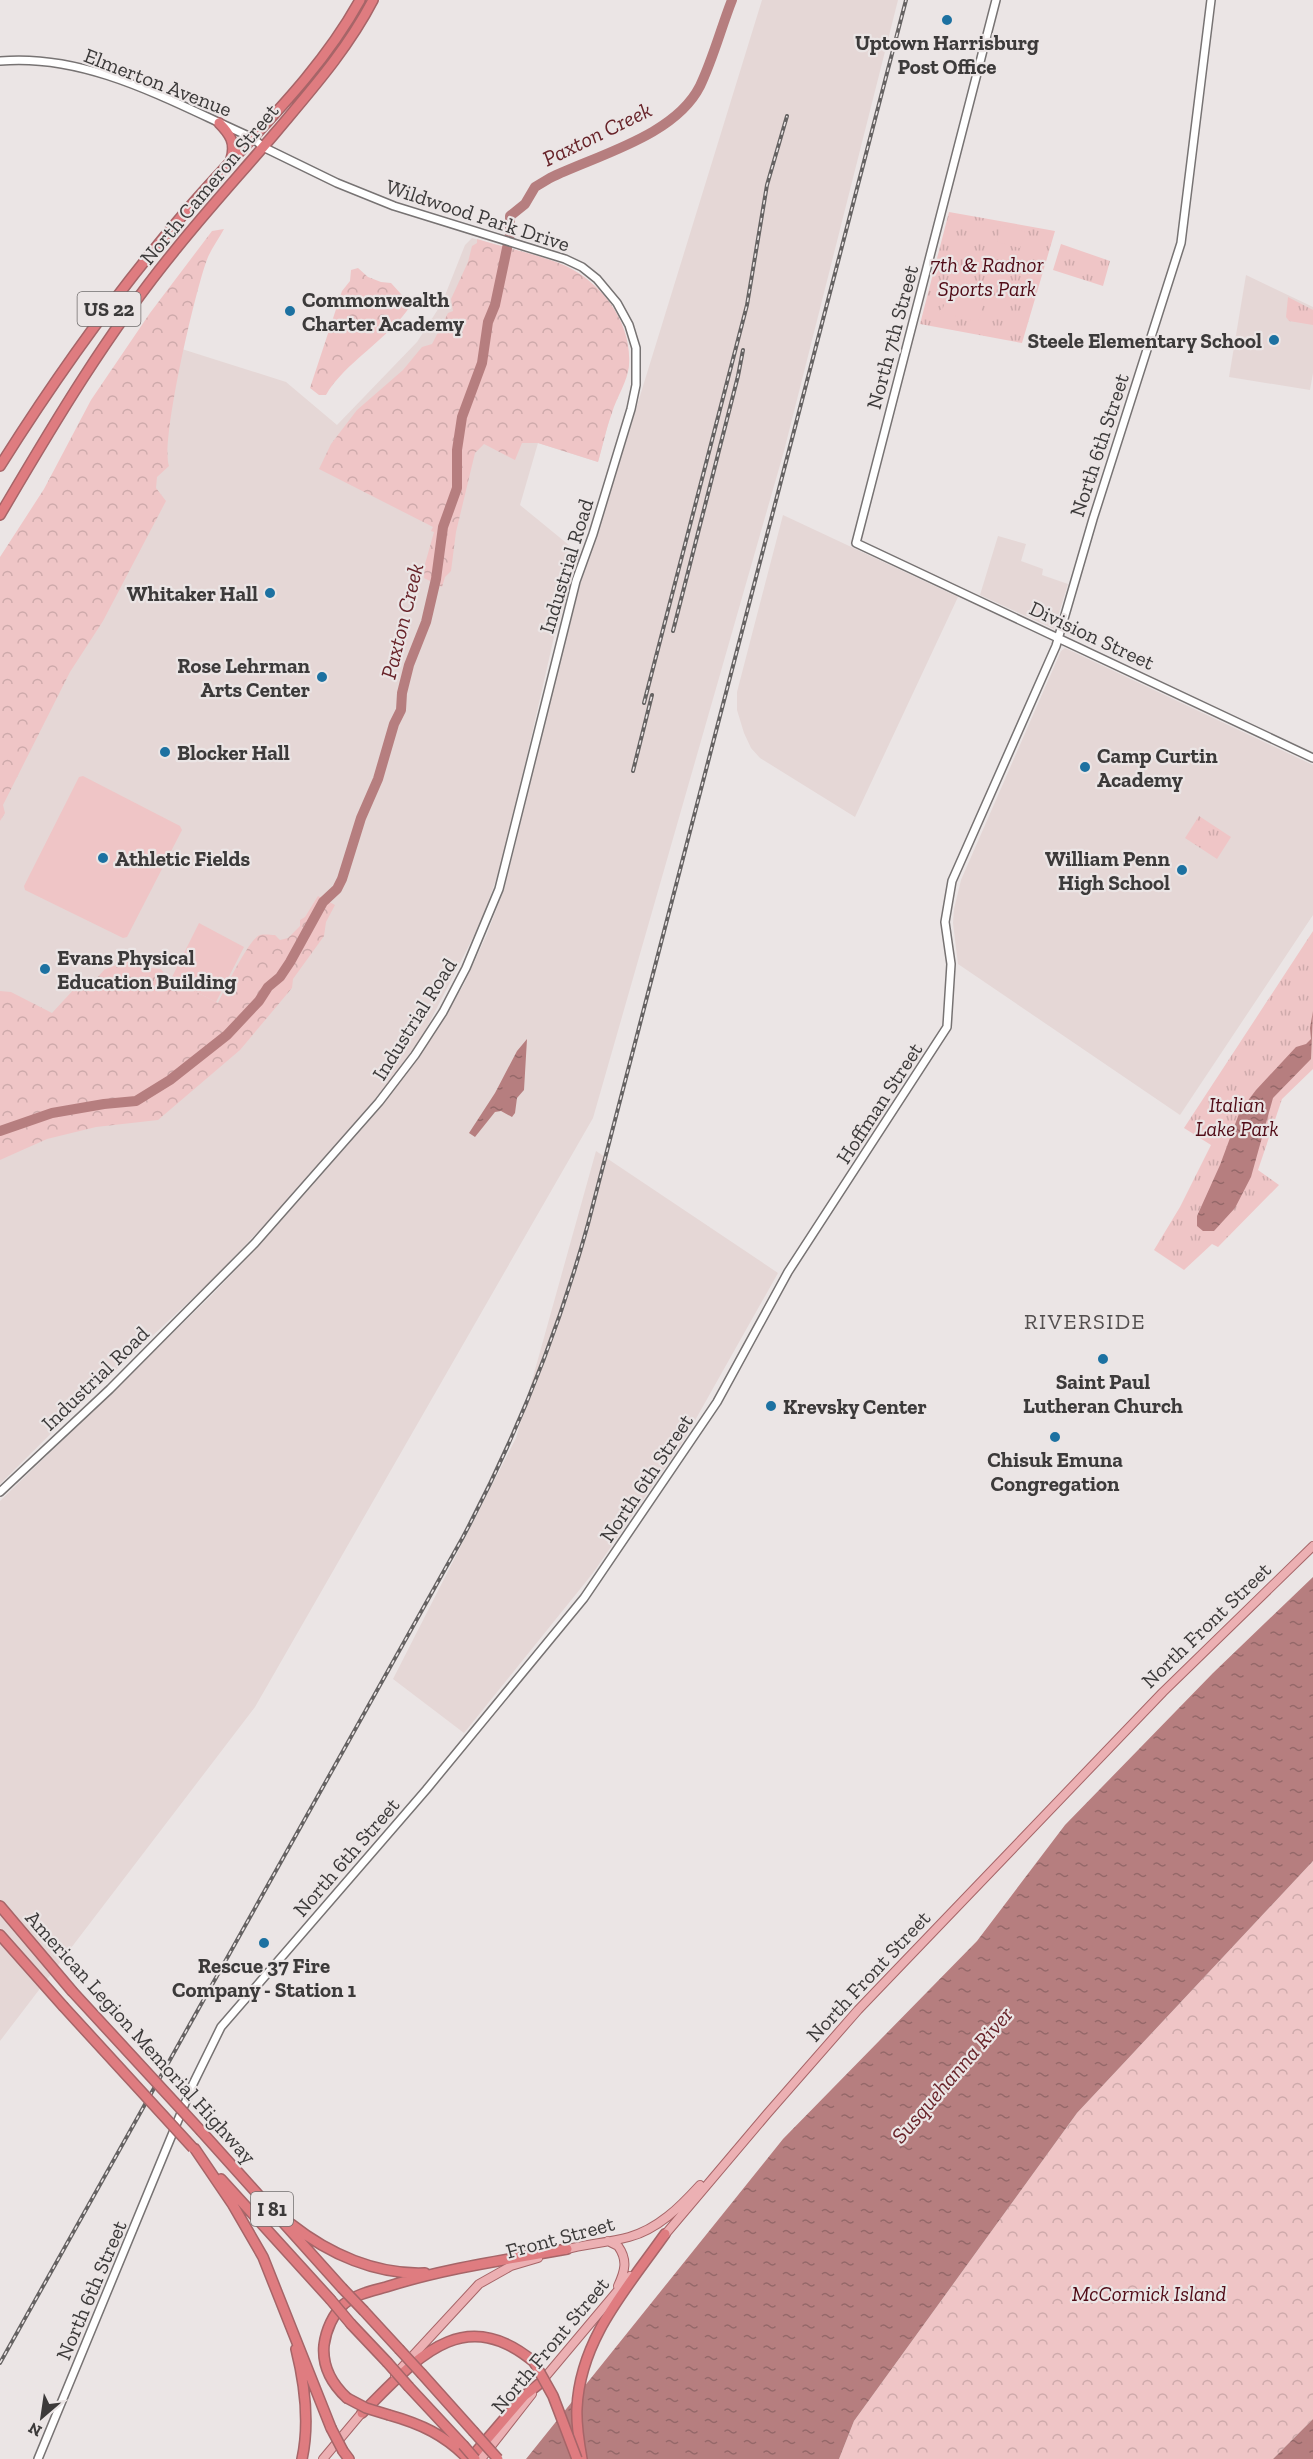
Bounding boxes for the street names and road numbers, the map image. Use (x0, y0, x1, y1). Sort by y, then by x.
street label: Elmerton Avenue (81, 42, 235, 122)
street label: North Cameron Street (134, 98, 284, 269)
street label: Wildwood Park Drive (383, 173, 573, 257)
street label: North 7th Street (861, 262, 923, 412)
road number: US 22 (78, 292, 140, 326)
street label: North 6th Street (1064, 370, 1134, 520)
street label: Industrial Road (534, 495, 598, 636)
street label: Division Street (1026, 595, 1159, 675)
street label: Industrial Road (366, 953, 462, 1085)
street label: Hoffman Street (831, 1038, 928, 1168)
street label: Industrial Road (36, 1320, 154, 1435)
street label: North 6th Street (594, 1409, 698, 1547)
street label: North Front Street (1136, 1557, 1276, 1693)
street label: North 6th Street (288, 1792, 405, 1922)
street label: American Legion Memorial Highway (21, 1905, 262, 2169)
street label: North Front Street (801, 1905, 935, 2047)
road number: I 81 (251, 2192, 293, 2226)
street label: Front Street (503, 2210, 617, 2263)
street label: North 6th Street (50, 2216, 132, 2364)
street label: North Front Street (486, 2272, 614, 2418)

